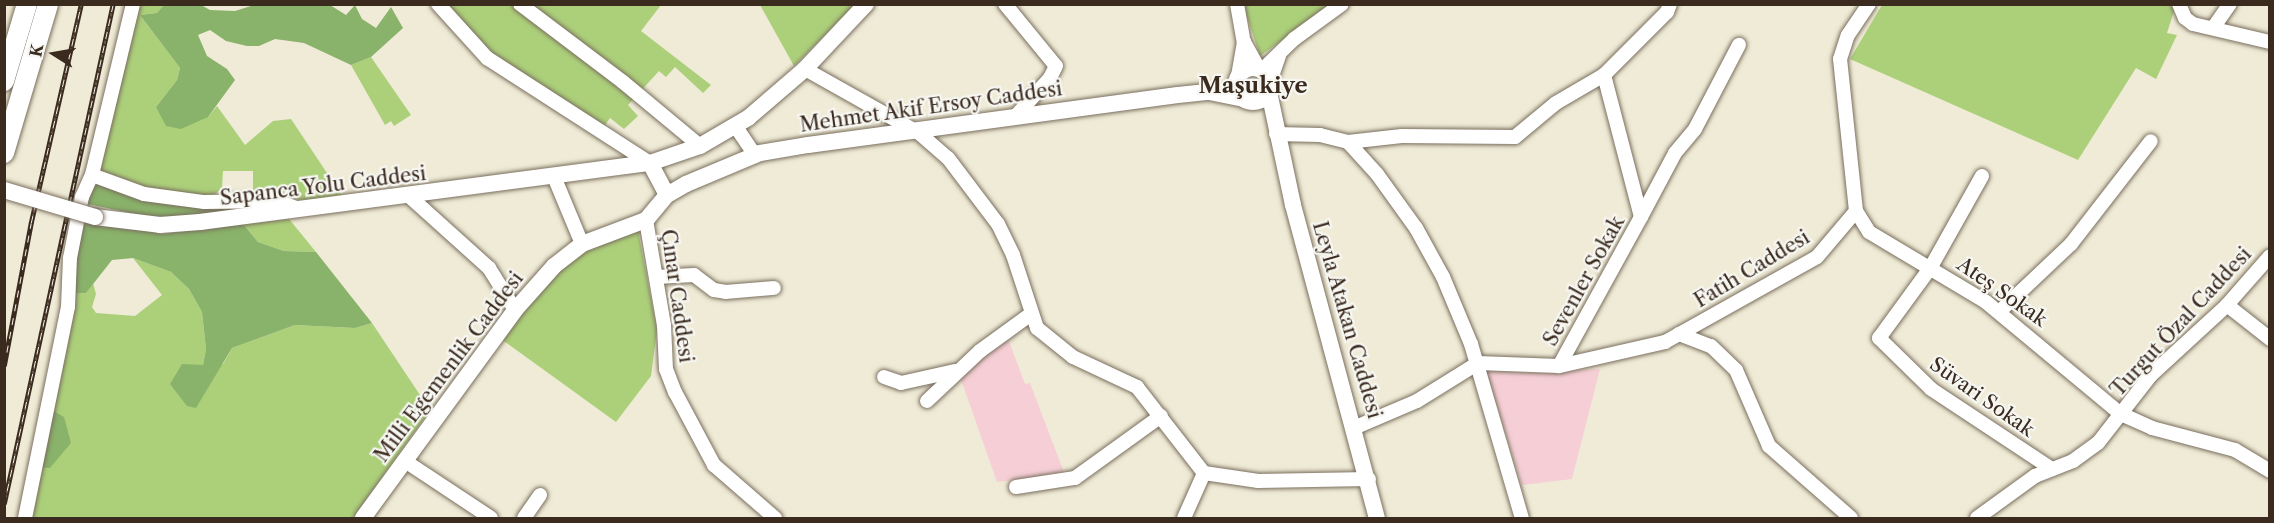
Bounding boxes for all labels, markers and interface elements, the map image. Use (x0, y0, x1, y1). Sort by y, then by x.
north arrow (24, 24, 84, 84)
text: K (25, 42, 47, 59)
district label: Maşukiye (1198, 73, 1308, 99)
street label: Mehmet Akif Ersoy Caddesi (798, 77, 1064, 137)
street label: Sapanca Yolu Caddesi (218, 161, 428, 211)
street label: Sevenler Sokak (1538, 212, 1630, 350)
street label: Leyla Atakan Caddesi (1307, 218, 1387, 422)
street label: Fatih Caddesi (1690, 225, 1814, 313)
street label: Çınar Caddesi (656, 228, 698, 364)
street label: Turgut Özal Caddesi (2106, 242, 2256, 402)
street label: Ateş Sokak (1952, 252, 2052, 332)
street label: Milli Egemenlik Caddesi (369, 267, 529, 467)
street label: Süvari Sokak (1925, 352, 2039, 442)

